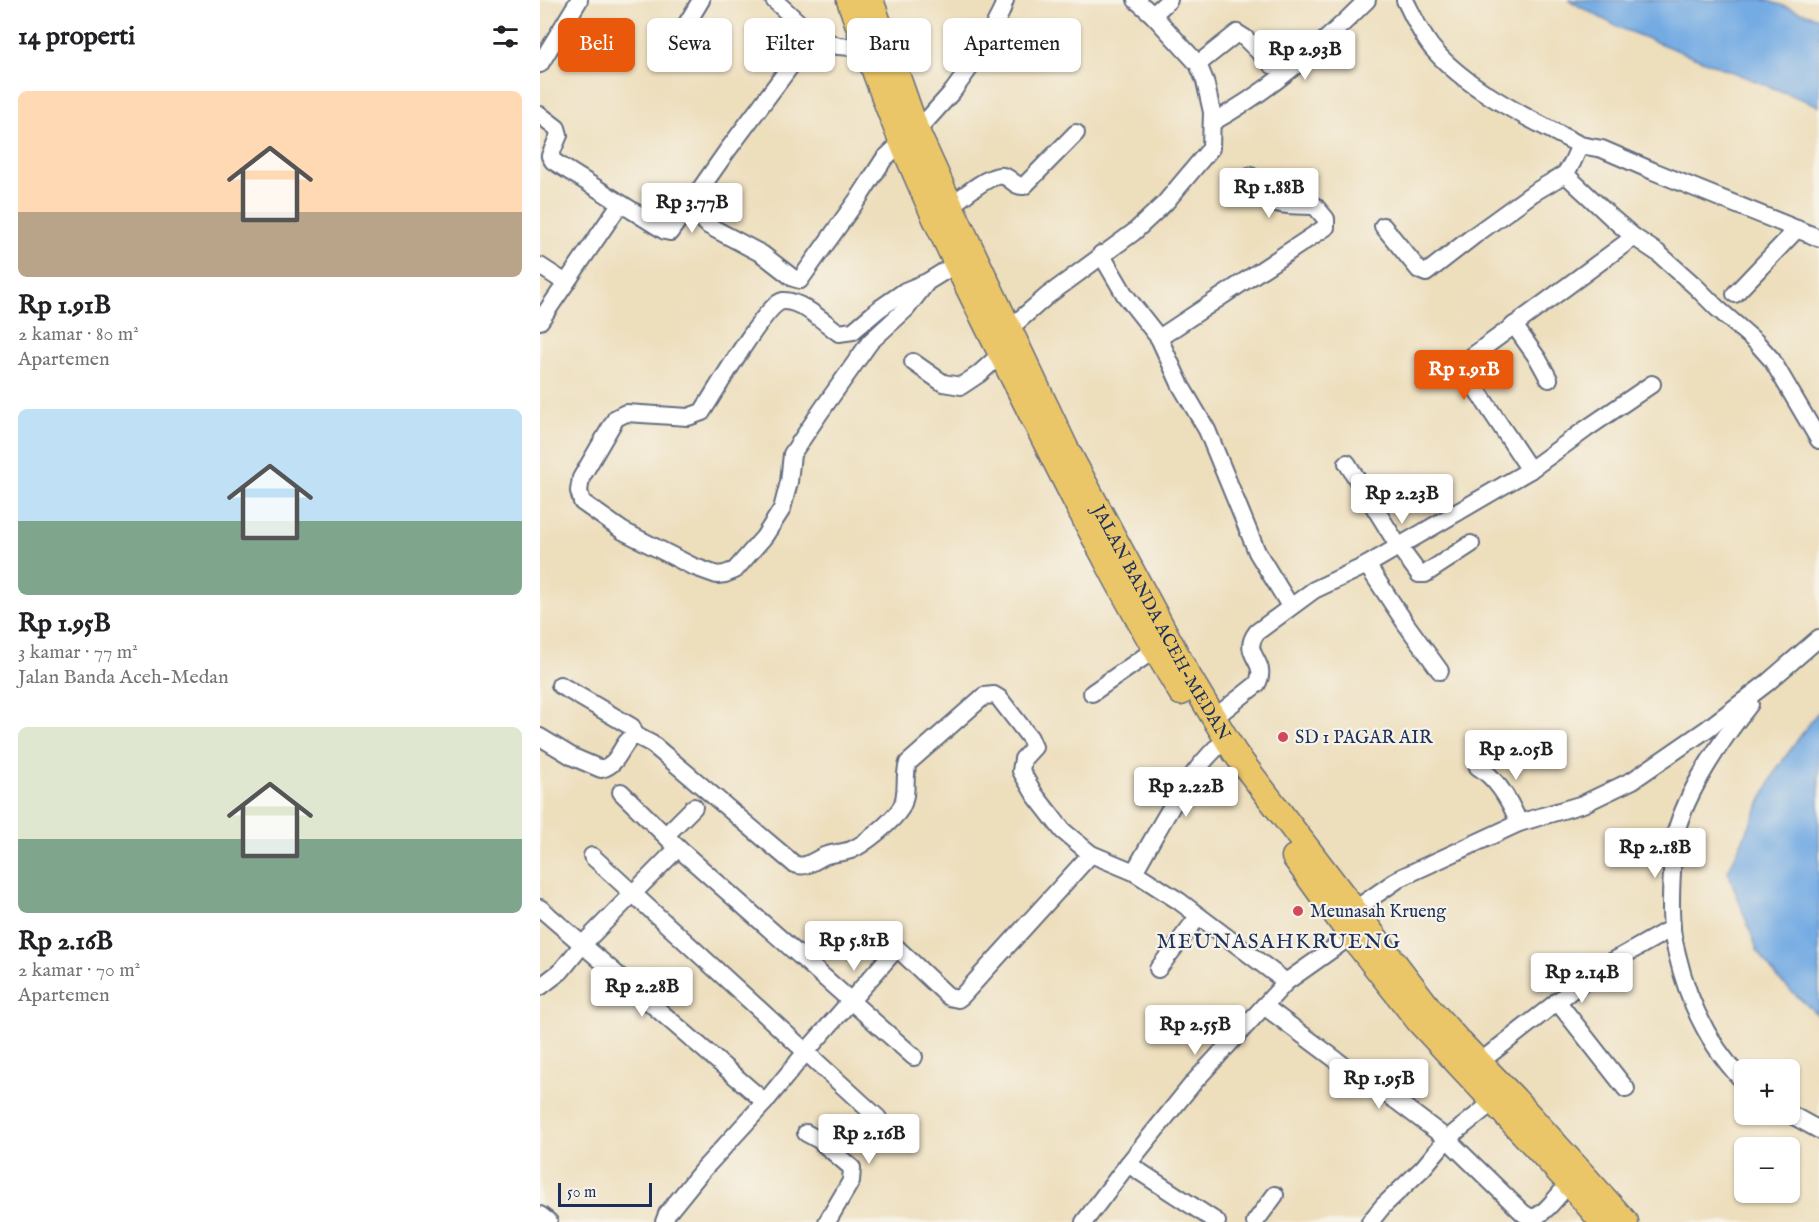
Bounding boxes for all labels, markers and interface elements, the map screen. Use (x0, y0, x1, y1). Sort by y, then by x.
chip: Beli (558, 18, 635, 72)
chip: Sewa (647, 18, 732, 72)
chip: Filter (744, 18, 835, 72)
chip: Baru (847, 18, 931, 72)
chip: Apartemen (943, 18, 1081, 72)
text: 14 properti (18, 20, 135, 53)
icon: filters (489, 20, 522, 53)
pin: Rp 2.93B (1243, 30, 1367, 81)
text: Rp 2.93B (1268, 37, 1342, 62)
icon: home (216, 130, 324, 238)
pin: Rp 1.88B (1207, 168, 1331, 219)
text: Rp 1.88B (1234, 175, 1304, 200)
pin: Rp 3.77B (630, 183, 754, 234)
text: Rp 3.77B (656, 190, 728, 215)
text: Rp 1.91B (18, 289, 111, 322)
text: 2 kamar · 80 m² (18, 322, 139, 347)
text: Apartemen (18, 347, 110, 372)
pin: Rp 1.91B (1402, 350, 1526, 401)
text: Rp 1.91B (1428, 357, 1500, 382)
icon: home (216, 448, 324, 556)
pin: Rp 2.23B (1340, 474, 1464, 525)
text: Rp 2.23B (1365, 481, 1439, 506)
street label: JALAN BANDA ACEH-MEDAN (1085, 500, 1235, 746)
text: Rp 1.95B (18, 607, 111, 640)
text: 3 kamar · 77 m² (18, 640, 138, 665)
text: Jalan Banda Aceh-Medan (18, 665, 229, 690)
place label: SD 1 PAGAR AIR (1295, 727, 1434, 750)
marker: SD 1 PAGAR AIR (1276, 730, 1290, 744)
pin: Rp 2.05B (1454, 730, 1578, 781)
text: Rp 2.05B (1479, 737, 1553, 762)
icon: home (216, 766, 324, 874)
pin: Rp 2.22B (1124, 767, 1248, 818)
text: Rp 2.22B (1148, 774, 1224, 799)
pin: Rp 2.18B (1593, 828, 1717, 879)
text: Rp 2.18B (1619, 835, 1691, 860)
place label: Meunasah Krueng (1310, 901, 1446, 924)
marker: Meunasah Krueng (1291, 904, 1305, 918)
pin: Rp 5.81B (792, 921, 916, 972)
text: Rp 2.16B (18, 925, 113, 958)
text: Rp 5.81B (819, 928, 889, 953)
district label: MEUNASAHKRUENG (1157, 929, 1402, 956)
pin: Rp 2.14B (1520, 953, 1644, 1004)
text: 2 kamar · 70 m² (18, 958, 140, 983)
text: Rp 2.14B (1545, 960, 1619, 985)
pin: Rp 2.28B (580, 967, 704, 1018)
text: Rp 2.28B (605, 974, 679, 999)
text: Apartemen (18, 983, 110, 1008)
pin: Rp 2.55B (1133, 1005, 1257, 1056)
text: Rp 2.55B (1159, 1012, 1231, 1037)
pin: Rp 1.95B (1317, 1059, 1441, 1110)
map controls (1734, 1059, 1800, 1203)
button: + (1734, 1059, 1800, 1125)
text: Rp 1.95B (1343, 1066, 1415, 1091)
pin: Rp 2.16B (807, 1114, 931, 1165)
text: Rp 2.16B (832, 1121, 906, 1146)
button: − (1734, 1137, 1800, 1203)
scale bar (558, 1180, 652, 1208)
text: 50 m (567, 1183, 596, 1203)

